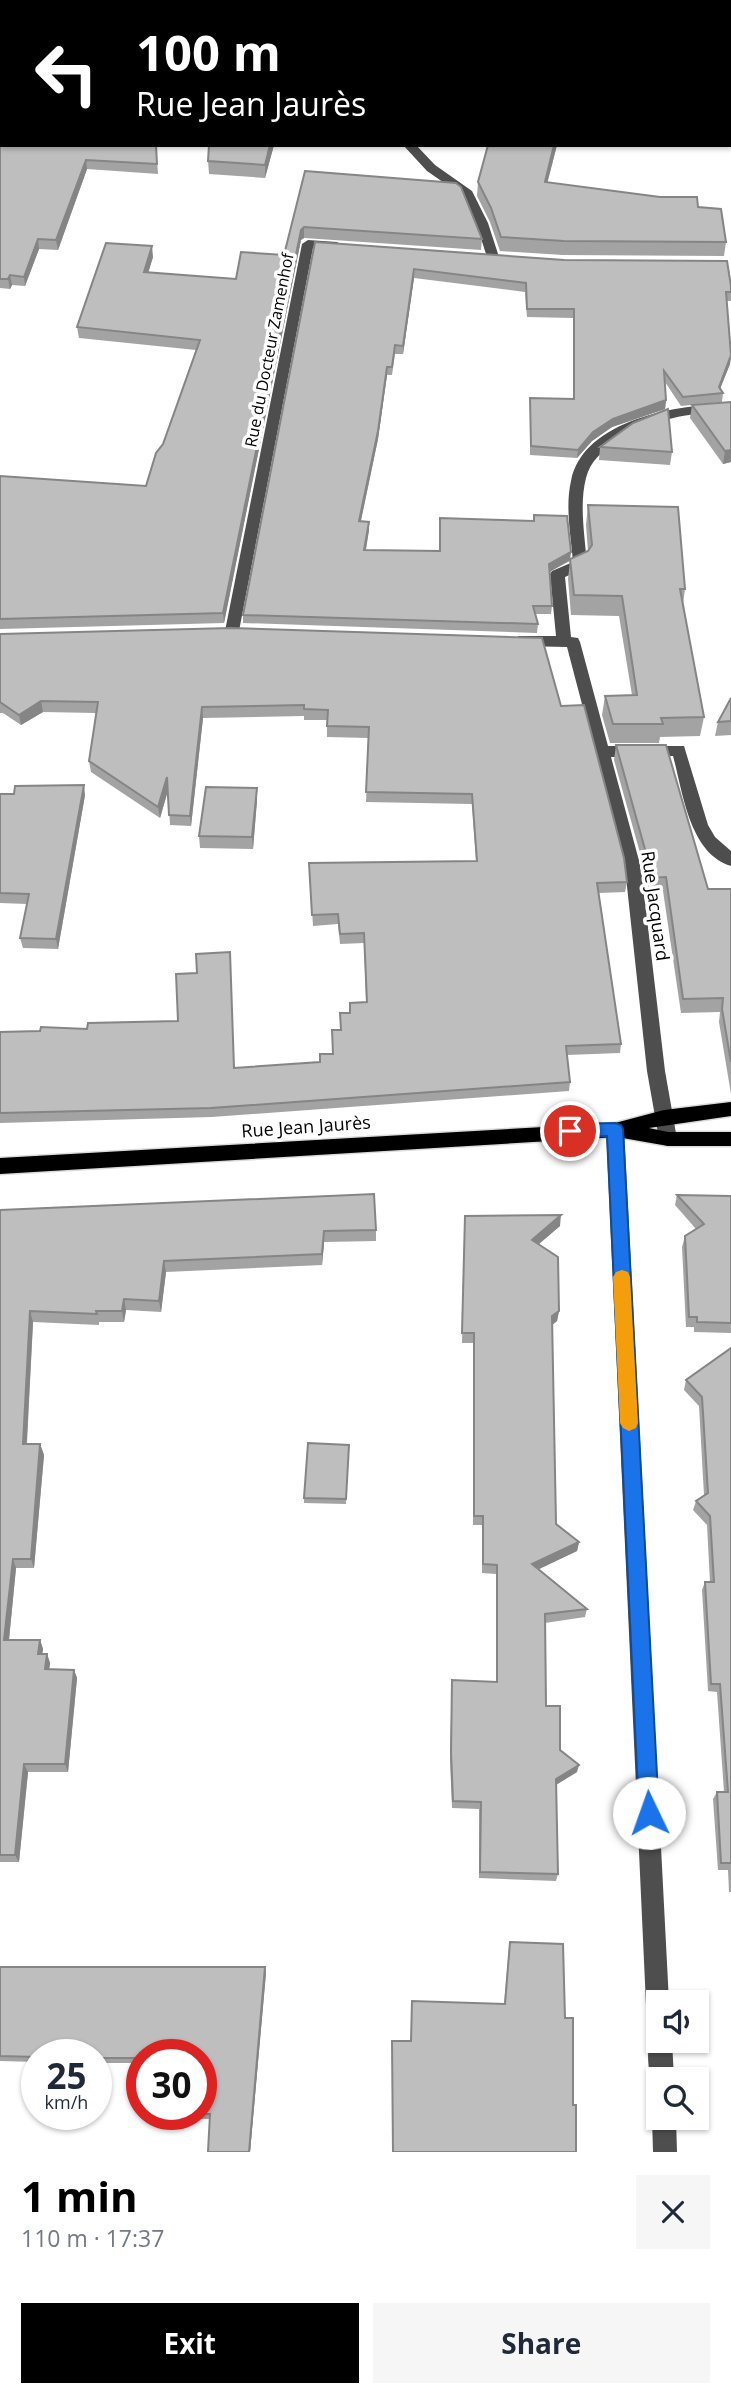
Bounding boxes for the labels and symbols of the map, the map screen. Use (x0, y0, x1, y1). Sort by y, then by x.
street label: Rue du Docteur Zamenhof (239, 250, 299, 449)
street label: Rue Jacquard (636, 849, 676, 962)
pin (540, 1101, 600, 1161)
street label: Rue Jean Jaurès (240, 1110, 371, 1142)
position arrow (612, 1776, 686, 1850)
speed limit sign: 30 (126, 2039, 217, 2130)

